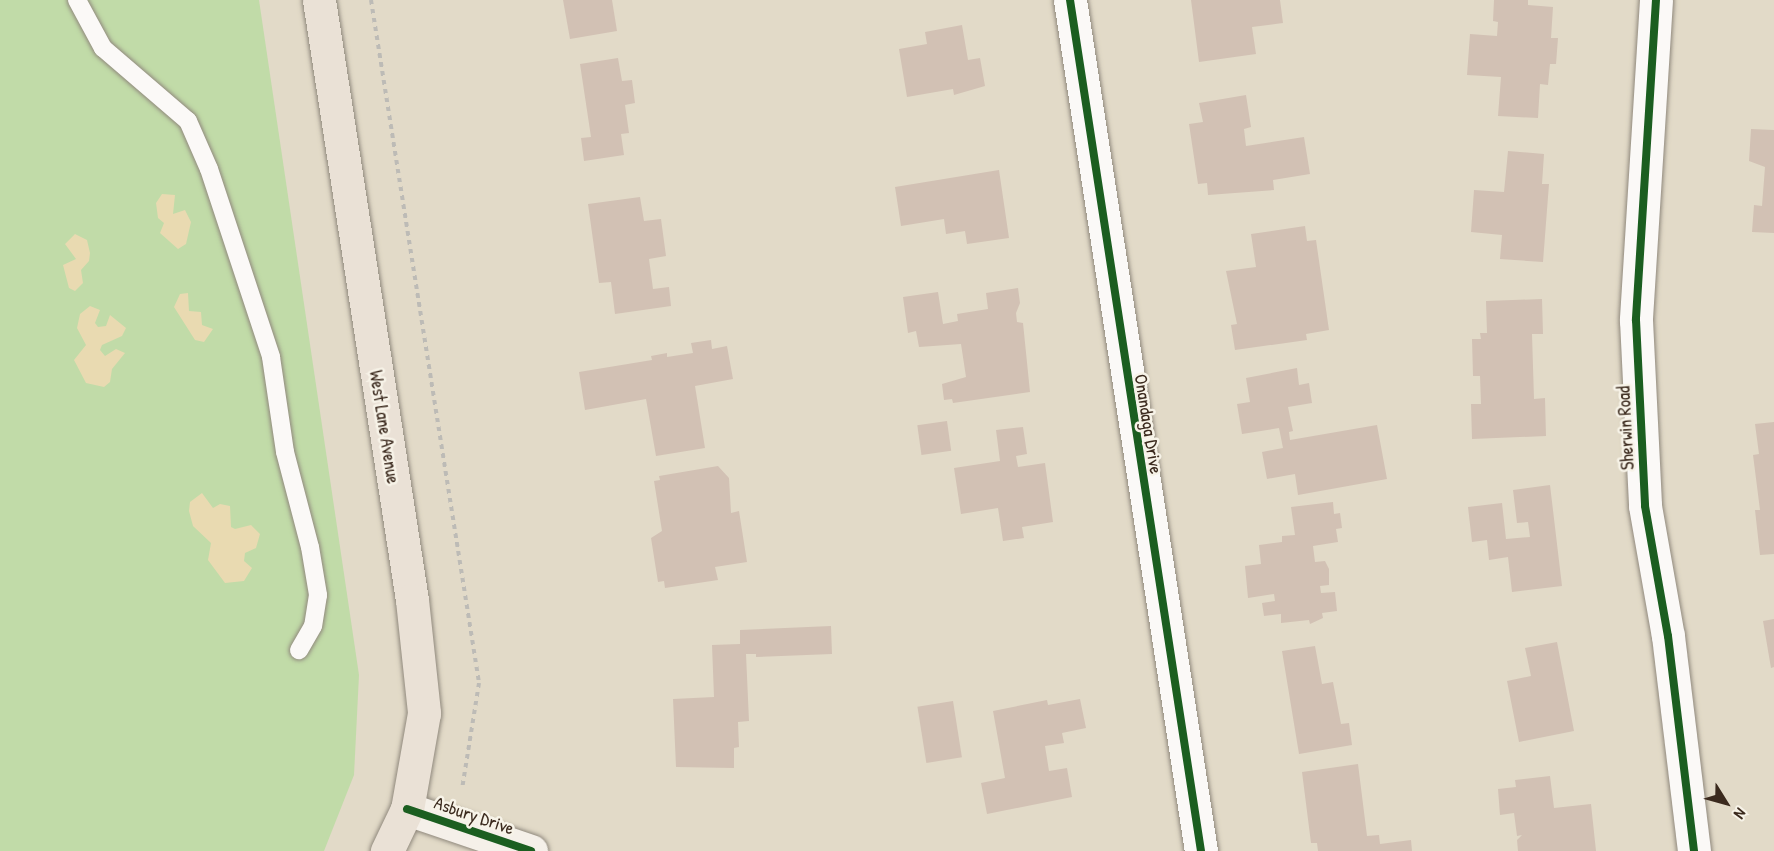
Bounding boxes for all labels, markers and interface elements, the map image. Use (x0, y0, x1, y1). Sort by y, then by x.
street label: West Lane Avenue (364, 369, 404, 485)
street label: Onandaga Drive (1129, 373, 1167, 475)
street label: Sherwin Road (1613, 385, 1639, 471)
north arrow (1696, 773, 1756, 833)
street label: Asbury Drive (431, 792, 517, 840)
text: N (1729, 804, 1752, 824)

